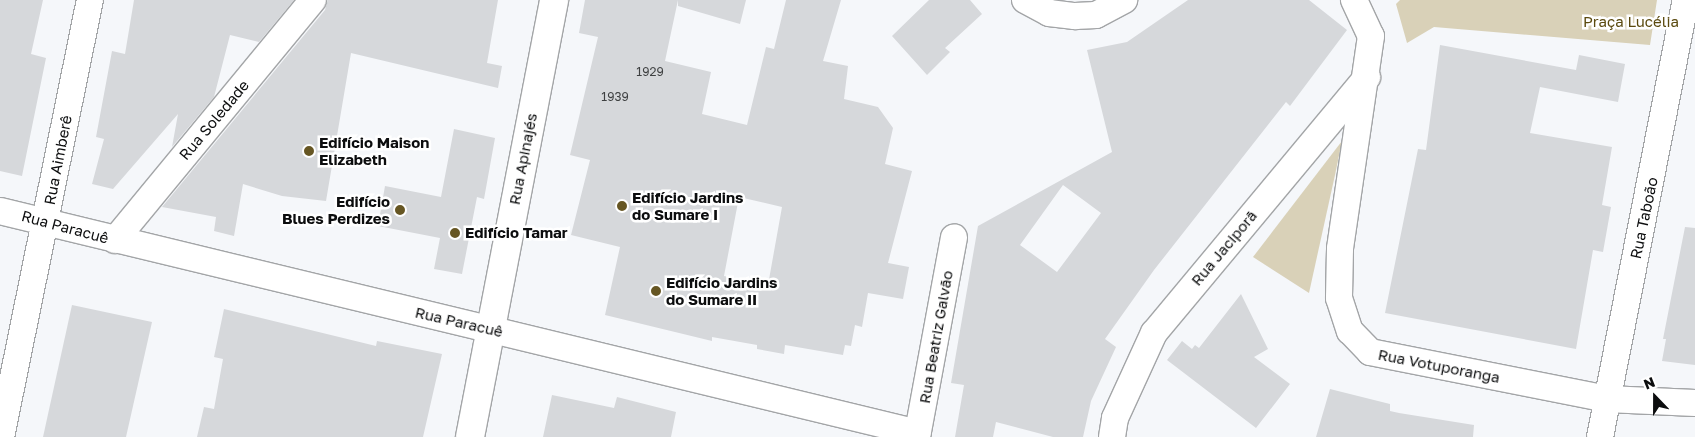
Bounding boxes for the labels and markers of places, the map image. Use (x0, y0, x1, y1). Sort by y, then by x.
place label: Edifício Maison Elizabeth (319, 133, 429, 168)
marker: Edifício Maison Elizabeth (303, 145, 315, 157)
place label: Edifício Jardins do Sumare I (632, 188, 743, 223)
place label: Edifício Blues Perdizes (282, 192, 390, 227)
marker: Edifício Jardins do Sumare I (616, 200, 628, 212)
marker: Edifício Blues Perdizes (394, 204, 406, 216)
place label: Edifício Tamar (465, 224, 568, 242)
marker: Edifício Tamar (449, 227, 461, 239)
place label: Edifício Jardins do Sumare II (666, 273, 777, 308)
marker: Edifício Jardins do Sumare II (650, 285, 662, 297)

